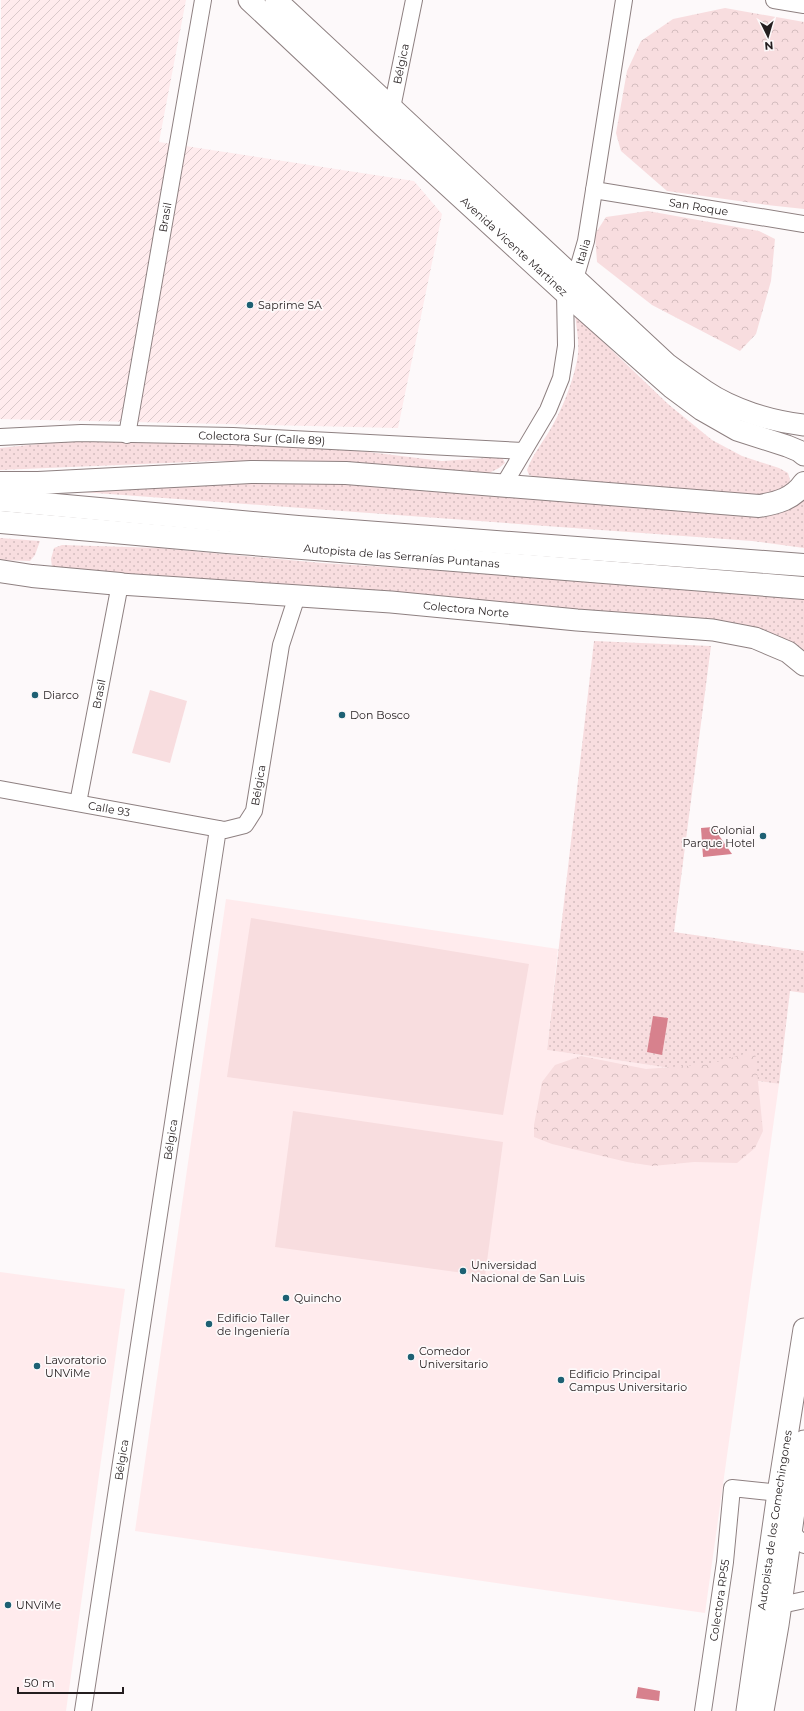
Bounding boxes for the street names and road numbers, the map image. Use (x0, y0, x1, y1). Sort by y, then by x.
street label: Bélgica (390, 42, 412, 85)
street label: Avenida Vicente Martinez (458, 194, 571, 299)
street label: San Roque (668, 195, 730, 219)
street label: Brasil (156, 201, 175, 233)
street label: Italia (573, 237, 593, 266)
street label: Colectora Sur (Calle 89) (198, 428, 326, 448)
street label: Autopista de las Serranías Puntanas (303, 541, 501, 571)
street label: Colectora Norte (422, 598, 510, 620)
street label: Brasil (89, 678, 109, 710)
street label: Bélgica (248, 764, 268, 807)
street label: Calle 93 (87, 798, 131, 820)
street label: Bélgica (160, 1118, 180, 1161)
street label: Autopista de los Comechingones (754, 1428, 795, 1611)
street label: Bélgica (111, 1439, 131, 1481)
street label: Colectora RP55 (706, 1558, 732, 1642)

